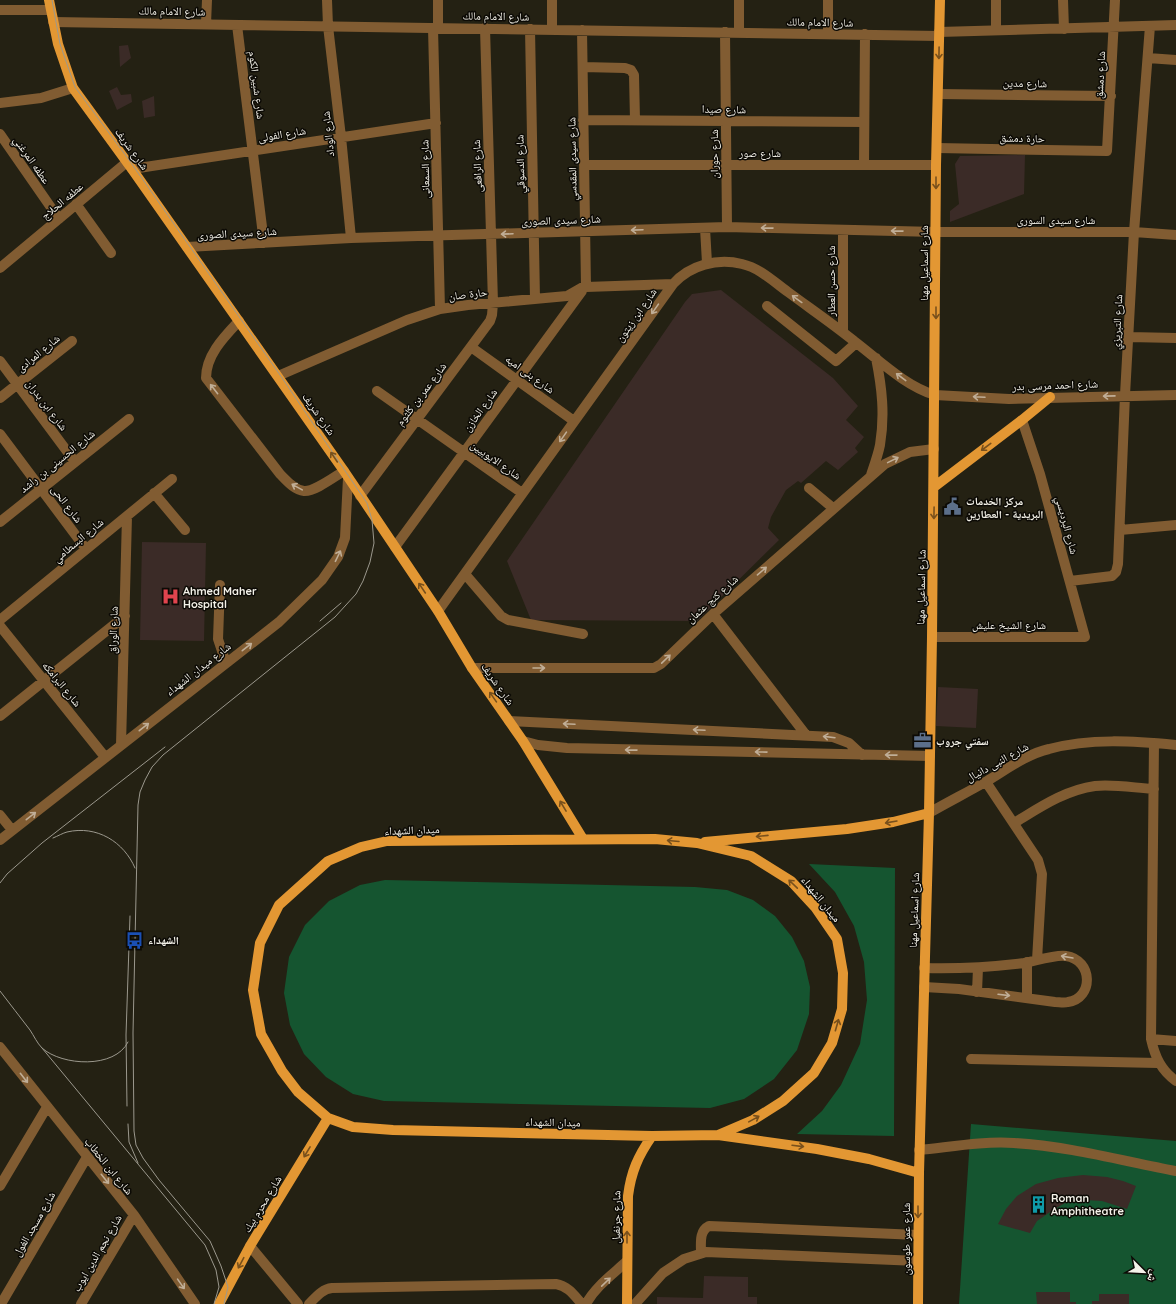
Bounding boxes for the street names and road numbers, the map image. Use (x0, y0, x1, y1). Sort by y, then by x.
street label: شارع الامام مالك (139, 3, 205, 19)
street label: شارع الامام مالك (463, 8, 529, 24)
street label: شارع الامام مالك (787, 14, 853, 30)
street label: شارع شبين الكوم (246, 50, 268, 120)
street label: شارع دمشق (1092, 51, 1108, 99)
street label: شارع مدين (1003, 76, 1047, 90)
street label: شارع صيدا (702, 102, 746, 116)
street label: شارع الوداد (319, 111, 337, 157)
street label: شارع سيدى المقدسي (564, 117, 582, 201)
street label: شارع الفولى (257, 123, 307, 145)
street label: شارع شريف (112, 125, 152, 173)
street label: شارع حوران (707, 129, 721, 179)
street label: حارة دمشق (999, 131, 1045, 145)
street label: عطفه المرغني (9, 133, 54, 188)
street label: شارع الدسوقي (512, 135, 529, 193)
street label: شارع الرافعى (469, 139, 485, 193)
street label: شارع السمعانى (417, 140, 433, 198)
street label: شارع صور (738, 146, 781, 160)
street label: عطفه الحلاج (38, 179, 86, 223)
street label: شارع سيدى الصورى (521, 212, 601, 228)
street label: شارع سيدى السورى (1017, 213, 1095, 227)
street label: شارع سيدى الصورى (197, 224, 277, 242)
street label: شارع اسماعيل مهنا (917, 225, 931, 301)
street label: شارع حسن العطار (824, 245, 838, 318)
street label: حارة صان (448, 285, 488, 303)
street label: شارع ابن زيتون (612, 285, 660, 345)
street label: شارع التبريزي (1109, 294, 1127, 350)
street label: شارع المرادى (13, 331, 63, 375)
street label: شارع بنى اميه (503, 352, 557, 396)
street label: شارع عمر بن كلثوم (393, 360, 449, 428)
street label: شارع ابن بدران (23, 377, 71, 433)
street label: شارع احمد مرسى بدر (1011, 377, 1098, 394)
street label: شارع الخازن (460, 386, 500, 434)
street label: شارع شريف (299, 390, 339, 438)
street label: شارع الحسينى بن راشد (16, 426, 98, 496)
street label: شارع الايوبيين (468, 437, 524, 483)
street label: شارع الحى (48, 482, 86, 526)
street label: شارع البرديسي (1051, 494, 1081, 556)
street label: شارع البسطامي (50, 515, 107, 567)
street label: شارع اسماعيل مهنا (913, 549, 929, 625)
street label: شارع كنج عثمان (683, 572, 741, 626)
street label: شارع الوراق (105, 606, 121, 654)
street label: شارع الشيخ عليش (972, 618, 1046, 632)
street label: شارع ميدان الشهداء (162, 639, 234, 699)
street label: شارع البرامكه (40, 659, 84, 709)
street label: شارع شريف (478, 660, 518, 708)
street label: شارع النبى دانيال (963, 739, 1031, 785)
street label: ميدان الشهداء (384, 822, 440, 838)
street label: شارع اسماعيل مهنا (906, 872, 922, 948)
street label: ميدان الشهداء (798, 873, 844, 925)
street label: ميدان الشهداء (525, 1115, 581, 1129)
street label: شارع ابن الخطاب (82, 1135, 136, 1197)
street label: شارع محرم بيك (239, 1173, 285, 1235)
street label: شارع مسجد الغول (10, 1189, 58, 1259)
street label: شارع جرنفيل (609, 1190, 623, 1244)
street label: شارع عمر طوسون (899, 1203, 913, 1275)
street label: شارع نجم الدين ايوب (69, 1212, 126, 1294)

